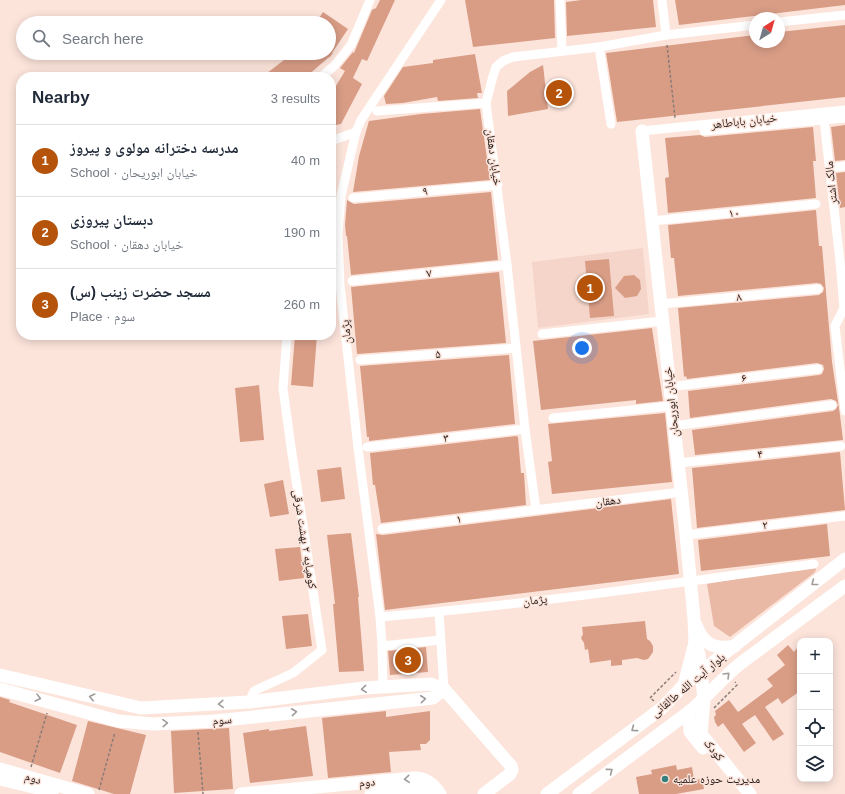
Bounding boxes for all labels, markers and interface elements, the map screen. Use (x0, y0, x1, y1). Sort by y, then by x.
north arrow (749, 12, 785, 48)
search box (16, 16, 336, 60)
icon: search (30, 27, 52, 49)
text: Search here (62, 30, 144, 47)
pin: 2 (546, 78, 572, 108)
text: Nearby (32, 88, 90, 107)
text: 3 results (271, 91, 320, 106)
street label: خیابان باباطاهر (709, 111, 778, 132)
street label: خیابان دهقان (483, 128, 505, 187)
text: مدرسه دخترانه مولوی و پیروز (70, 139, 239, 156)
text: 1 (41, 153, 49, 168)
text: 40 m (291, 153, 320, 168)
street label: مالک اشتر (822, 161, 840, 206)
text: School · خیابان ابوریحان (70, 165, 197, 180)
street label: ۹ (422, 184, 428, 198)
street label: ۱۰ (728, 205, 740, 221)
text: دبستان پیروزی (70, 211, 153, 228)
text: 2 (41, 225, 49, 240)
text: 190 m (284, 225, 320, 240)
text: School · خیابان دهقان (70, 237, 184, 252)
street label: ۷ (426, 266, 433, 280)
pin: 1 (577, 273, 603, 303)
text: مسجد حضرت زینب (س) (70, 283, 211, 300)
street label: ۸ (736, 290, 743, 304)
text: 3 (41, 297, 49, 312)
text: 260 m (284, 297, 320, 312)
text: Place · سوم (70, 309, 135, 324)
street label: پژمان (338, 319, 355, 345)
your location (572, 338, 592, 358)
street label: ۵ (435, 347, 441, 361)
street label: خیابان ابوریحان (660, 366, 682, 438)
street label: ۶ (740, 371, 748, 385)
street label: ۳ (443, 431, 449, 445)
street label: ۴ (757, 447, 763, 461)
street label: کوهپایه ۲ بهشت شرقی (290, 488, 320, 590)
street label: دهقان (594, 492, 622, 510)
street label: ۱ (455, 512, 463, 526)
street label: ۲ (761, 518, 769, 532)
one-way arrow (812, 579, 819, 586)
street label: پژمان (522, 592, 548, 609)
map controls (797, 638, 833, 782)
button: + (797, 638, 833, 674)
pin: 3 (395, 645, 421, 675)
street label: بلوار آیت الله طالقانی (648, 650, 728, 720)
one-way arrow (722, 672, 730, 680)
button: − (797, 674, 833, 710)
one-way arrow (361, 684, 367, 693)
one-way arrow (89, 693, 95, 701)
one-way arrow (35, 694, 41, 702)
one-way arrow (420, 694, 426, 703)
one-way arrow (218, 699, 224, 708)
one-way arrow (291, 708, 297, 717)
button: locate (797, 710, 833, 746)
street label: سوم (212, 712, 232, 729)
one-way arrow (162, 719, 168, 728)
one-way arrow (631, 724, 638, 732)
street label: کودک (701, 736, 727, 764)
button: layers (797, 746, 833, 782)
one-way arrow (606, 768, 613, 776)
street label: دوم (23, 769, 43, 788)
place label: مدیریت حوزه علمیه (673, 772, 760, 786)
street label: دوم (358, 774, 376, 791)
one-way arrow (404, 774, 410, 783)
marker: مدیریت حوزه علمیه (660, 774, 670, 784)

